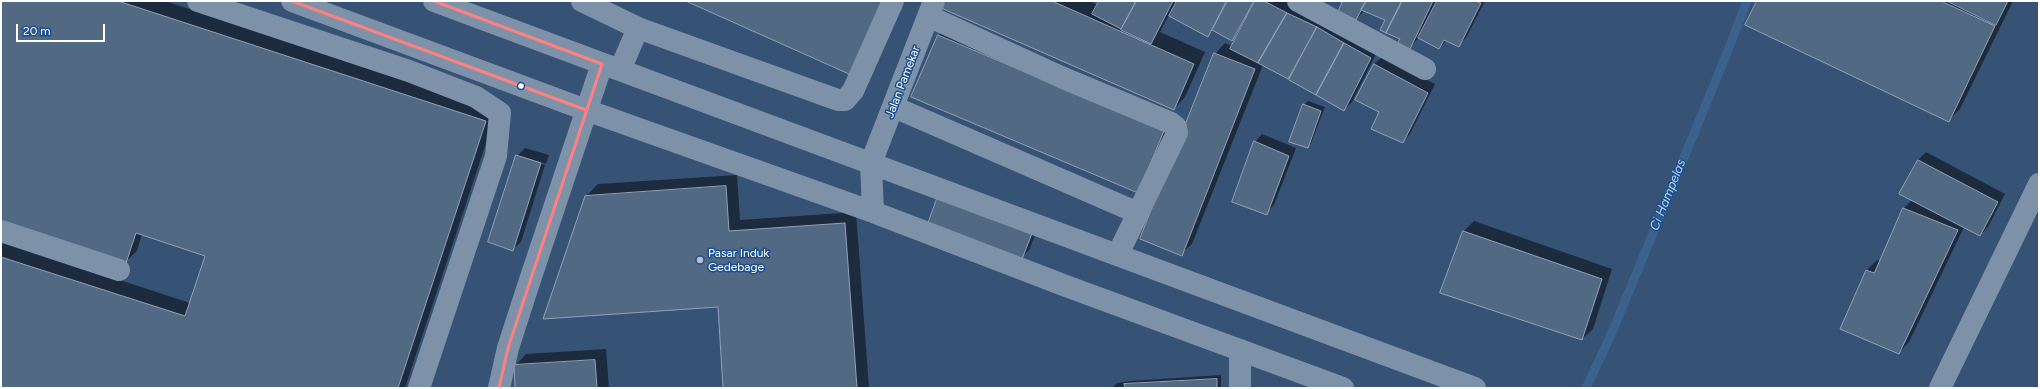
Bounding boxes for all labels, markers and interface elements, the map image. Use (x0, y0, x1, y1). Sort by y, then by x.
scale bar (18, 16, 107, 42)
text: 20 m (23, 24, 51, 38)
street label: Jalan Pamekar (883, 44, 923, 120)
unlabelled marker (516, 81, 526, 91)
water label: Ci Hampelas (1647, 157, 1689, 233)
place label: Pasar Induk Gedebage (708, 246, 769, 274)
marker: Pasar Induk Gedebage (695, 255, 705, 265)

